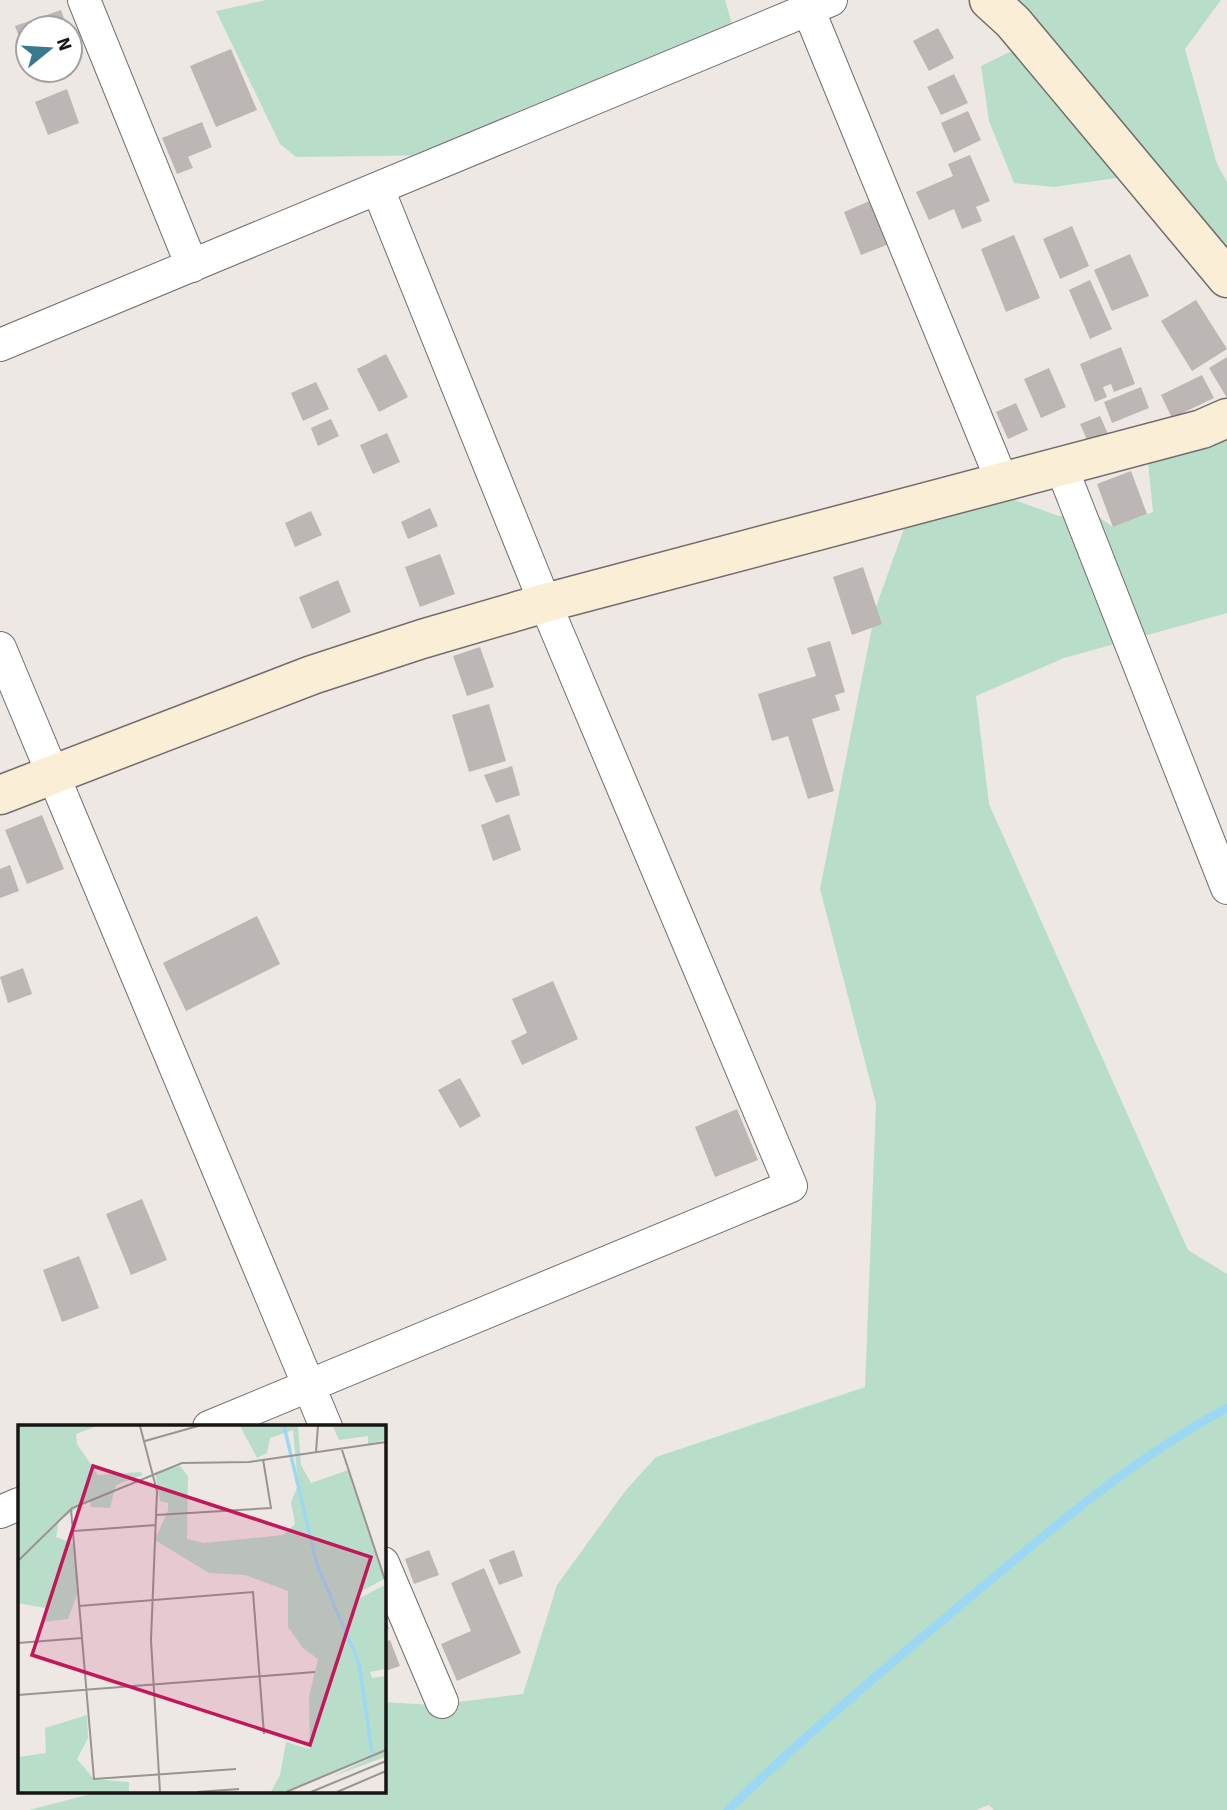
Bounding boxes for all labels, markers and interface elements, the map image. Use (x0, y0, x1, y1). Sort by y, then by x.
north arrow (14, 14, 84, 84)
text: N (49, 34, 79, 54)
inset map (18, 1425, 385, 1792)

